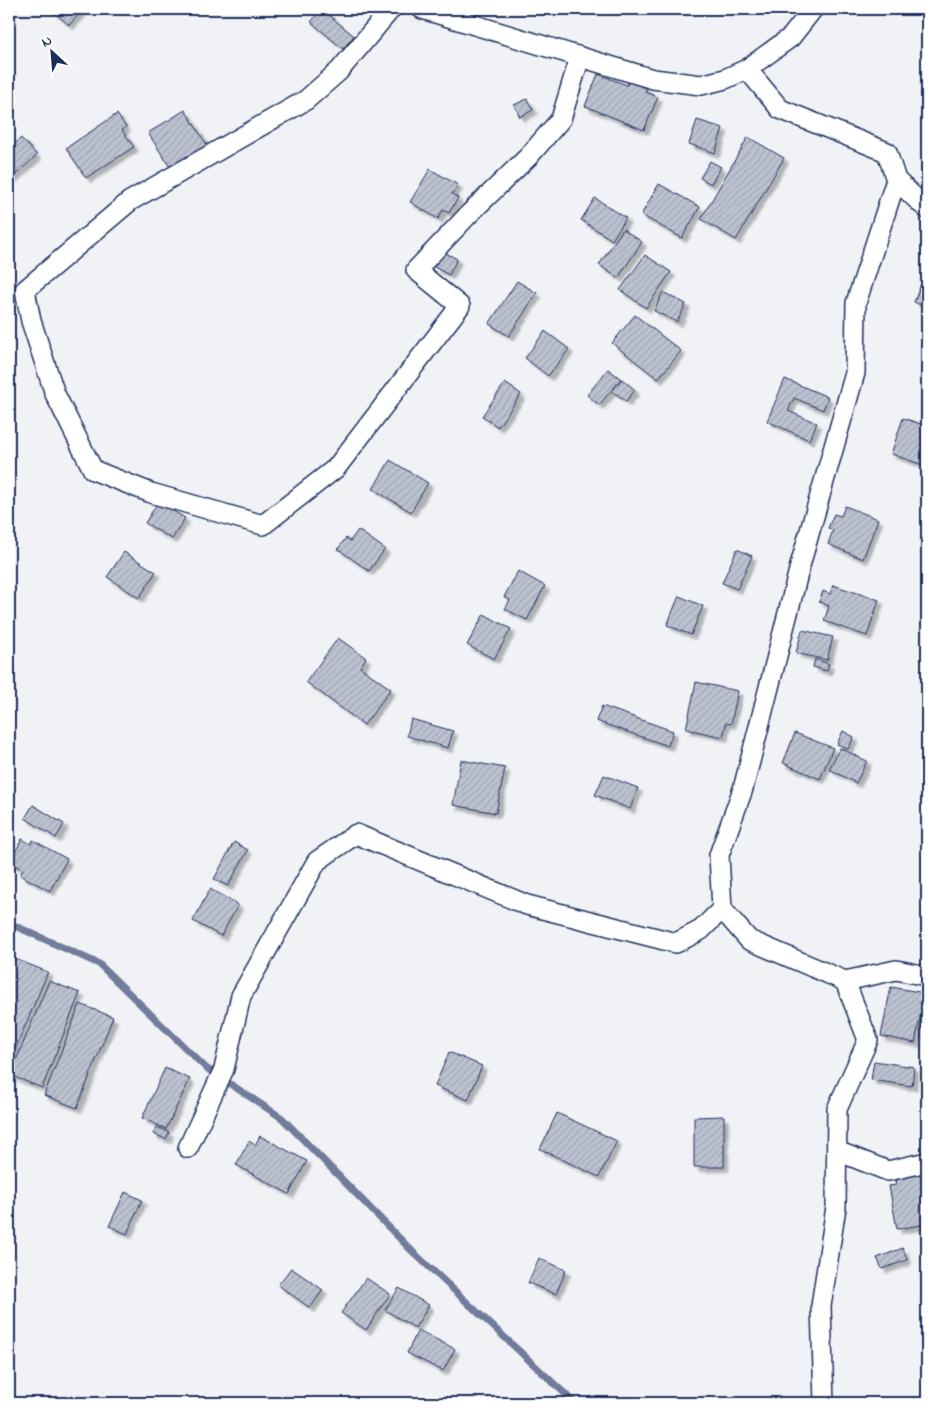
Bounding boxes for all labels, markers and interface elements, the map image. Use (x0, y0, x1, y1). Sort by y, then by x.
north arrow (28, 28, 78, 78)
text: N (38, 30, 56, 53)

